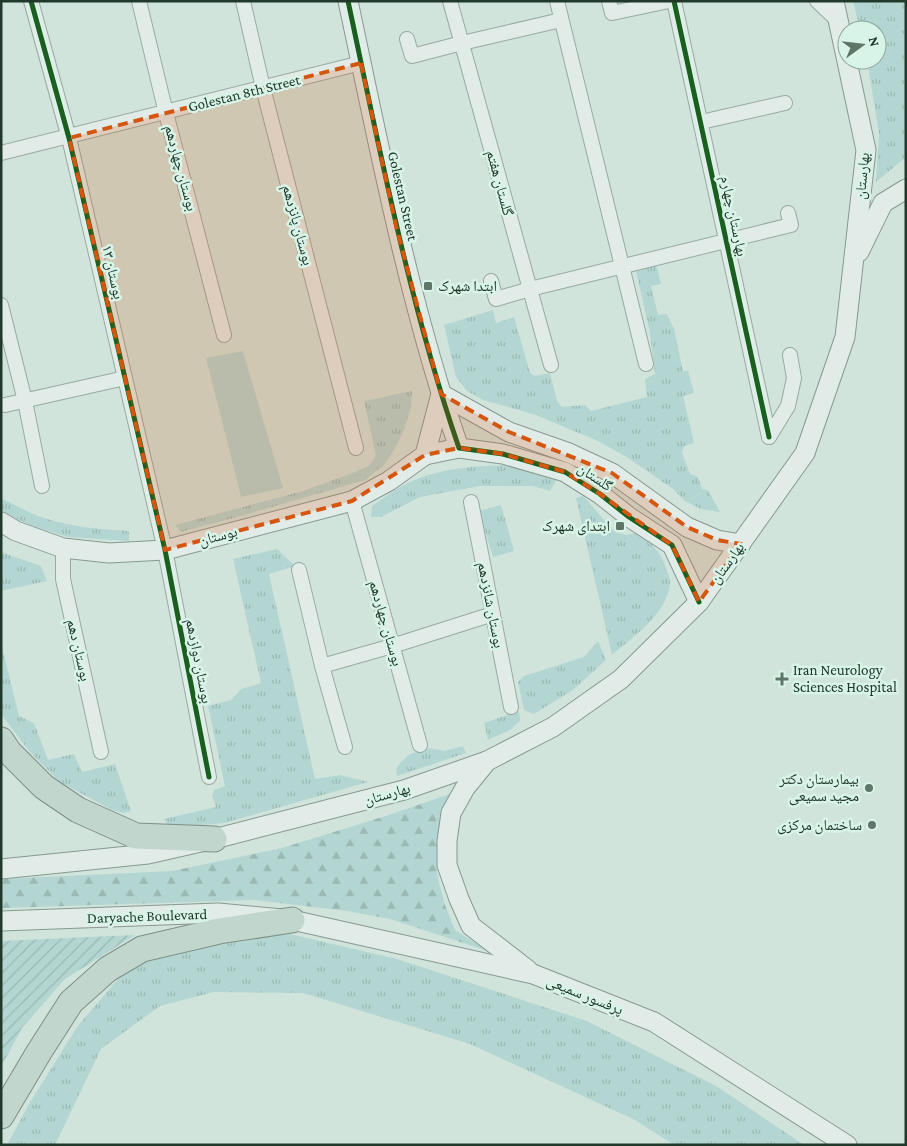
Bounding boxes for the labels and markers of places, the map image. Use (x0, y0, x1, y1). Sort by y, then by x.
place label: ابتدا شهرک (438, 278, 497, 295)
marker: ابتدا شهرک (422, 280, 434, 292)
place label: ابتدای شهرک (542, 518, 610, 536)
marker: ابتدای شهرک (614, 520, 626, 532)
place label: Iran Neurology Sciences Hospital (793, 662, 897, 696)
marker: Iran Neurology Sciences Hospital (775, 672, 789, 686)
place label: بیمارستان دکتر مجید سمیعی (778, 771, 859, 806)
marker: بیمارستان دکتر مجید سمیعی (863, 782, 875, 794)
place label: ساختمان مرکزی (777, 817, 862, 835)
marker: ساختمان مرکزی (866, 819, 878, 831)

